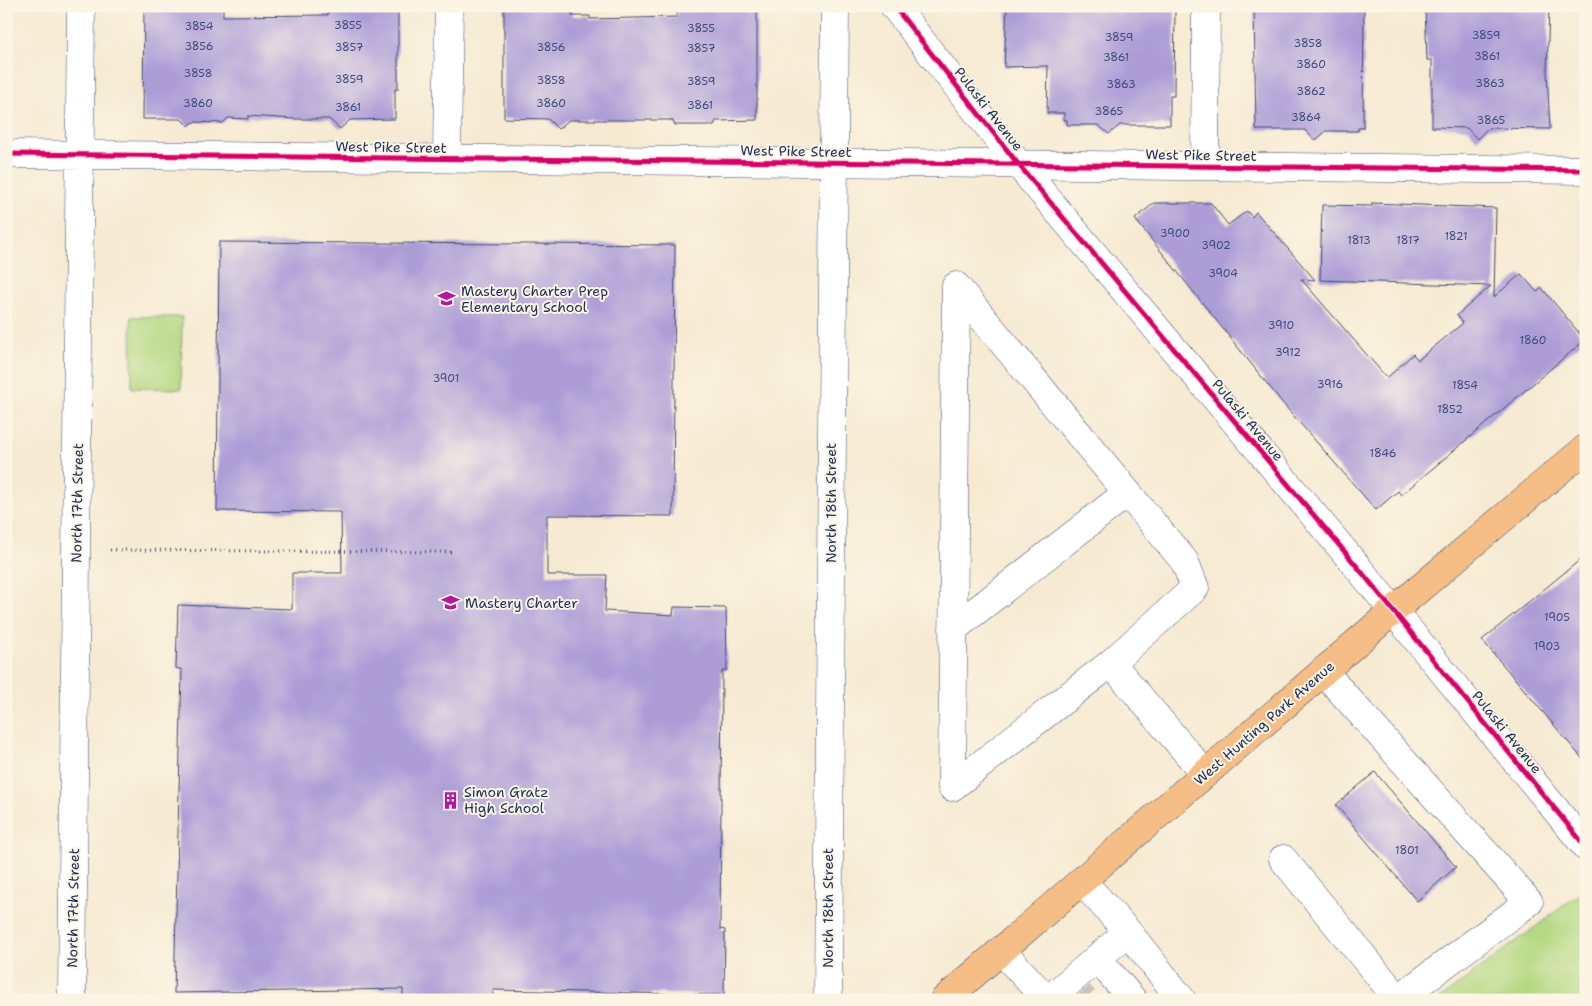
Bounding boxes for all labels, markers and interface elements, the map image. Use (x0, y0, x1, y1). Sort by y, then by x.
house number: 3855 (334, 18, 362, 33)
house number: 3854 (184, 19, 214, 34)
house number: 3855 (687, 21, 715, 36)
house number: 3859 (1472, 28, 1500, 43)
house number: 3859 (1105, 30, 1133, 45)
house number: 3858 (1293, 36, 1323, 51)
house number: 3856 (184, 39, 214, 54)
house number: 3857 (335, 40, 364, 55)
house number: 3856 (536, 40, 566, 55)
house number: 3857 (687, 41, 716, 56)
house number: 3861 (1474, 49, 1500, 64)
house number: 3861 (1103, 50, 1129, 65)
house number: 3860 (1296, 57, 1326, 72)
street label: Pulaski Avenue (951, 63, 1027, 155)
house number: 3858 (183, 66, 213, 81)
house number: 3859 (335, 72, 363, 87)
house number: 3858 (536, 73, 566, 88)
house number: 3859 (687, 74, 715, 89)
house number: 3863 (1475, 76, 1505, 91)
house number: 3863 (1106, 77, 1136, 92)
house number: 3862 (1296, 84, 1326, 99)
house number: 3860 (183, 96, 213, 111)
house number: 3860 (536, 96, 566, 111)
house number: 3861 (687, 98, 713, 113)
house number: 3861 (335, 100, 361, 115)
house number: 3865 (1095, 104, 1124, 119)
house number: 3864 (1291, 110, 1321, 125)
house number: 3865 (1477, 113, 1506, 128)
street label: West Pike Street (335, 137, 447, 157)
street label: West Pike Street (740, 141, 852, 161)
street label: West Pike Street (1145, 145, 1257, 165)
house number: 3900 (1160, 226, 1190, 241)
house number: 1821 (1444, 229, 1468, 244)
house number: 1813 (1347, 233, 1371, 248)
house number: 1817 (1396, 233, 1420, 248)
house number: 3902 (1201, 238, 1231, 253)
house number: 3904 (1208, 266, 1238, 281)
place label: Mastery Charter Prep Elementary School (461, 282, 608, 316)
school or university icon: Mastery Charter Prep Elementary School (437, 289, 457, 309)
house number: 3910 (1268, 318, 1294, 333)
house number: 1860 (1520, 333, 1546, 348)
house number: 3912 (1275, 345, 1301, 360)
house number: 3901 (433, 371, 459, 386)
street label: Pulaski Avenue (1208, 375, 1288, 465)
house number: 3916 (1317, 377, 1343, 392)
house number: 1854 (1452, 378, 1478, 393)
house number: 1852 (1437, 402, 1463, 417)
street label: North 17th Street (67, 443, 87, 563)
street label: North 18th Street (822, 443, 840, 563)
house number: 1846 (1370, 446, 1396, 461)
school or university icon: Mastery Charter (441, 593, 461, 613)
place label: Mastery Charter (465, 594, 578, 612)
house number: 1905 (1544, 610, 1570, 625)
house number: 1903 (1534, 639, 1560, 654)
street label: West Hunting Park Avenue (1190, 657, 1338, 789)
street label: Pulaski Avenue (1468, 687, 1546, 777)
place label: Simon Gratz High School (464, 783, 549, 817)
building icon: Simon Gratz High School (440, 790, 460, 810)
house number: 1801 (1395, 843, 1419, 858)
street label: North 17th Street (63, 848, 83, 968)
street label: North 18th Street (819, 848, 837, 968)

